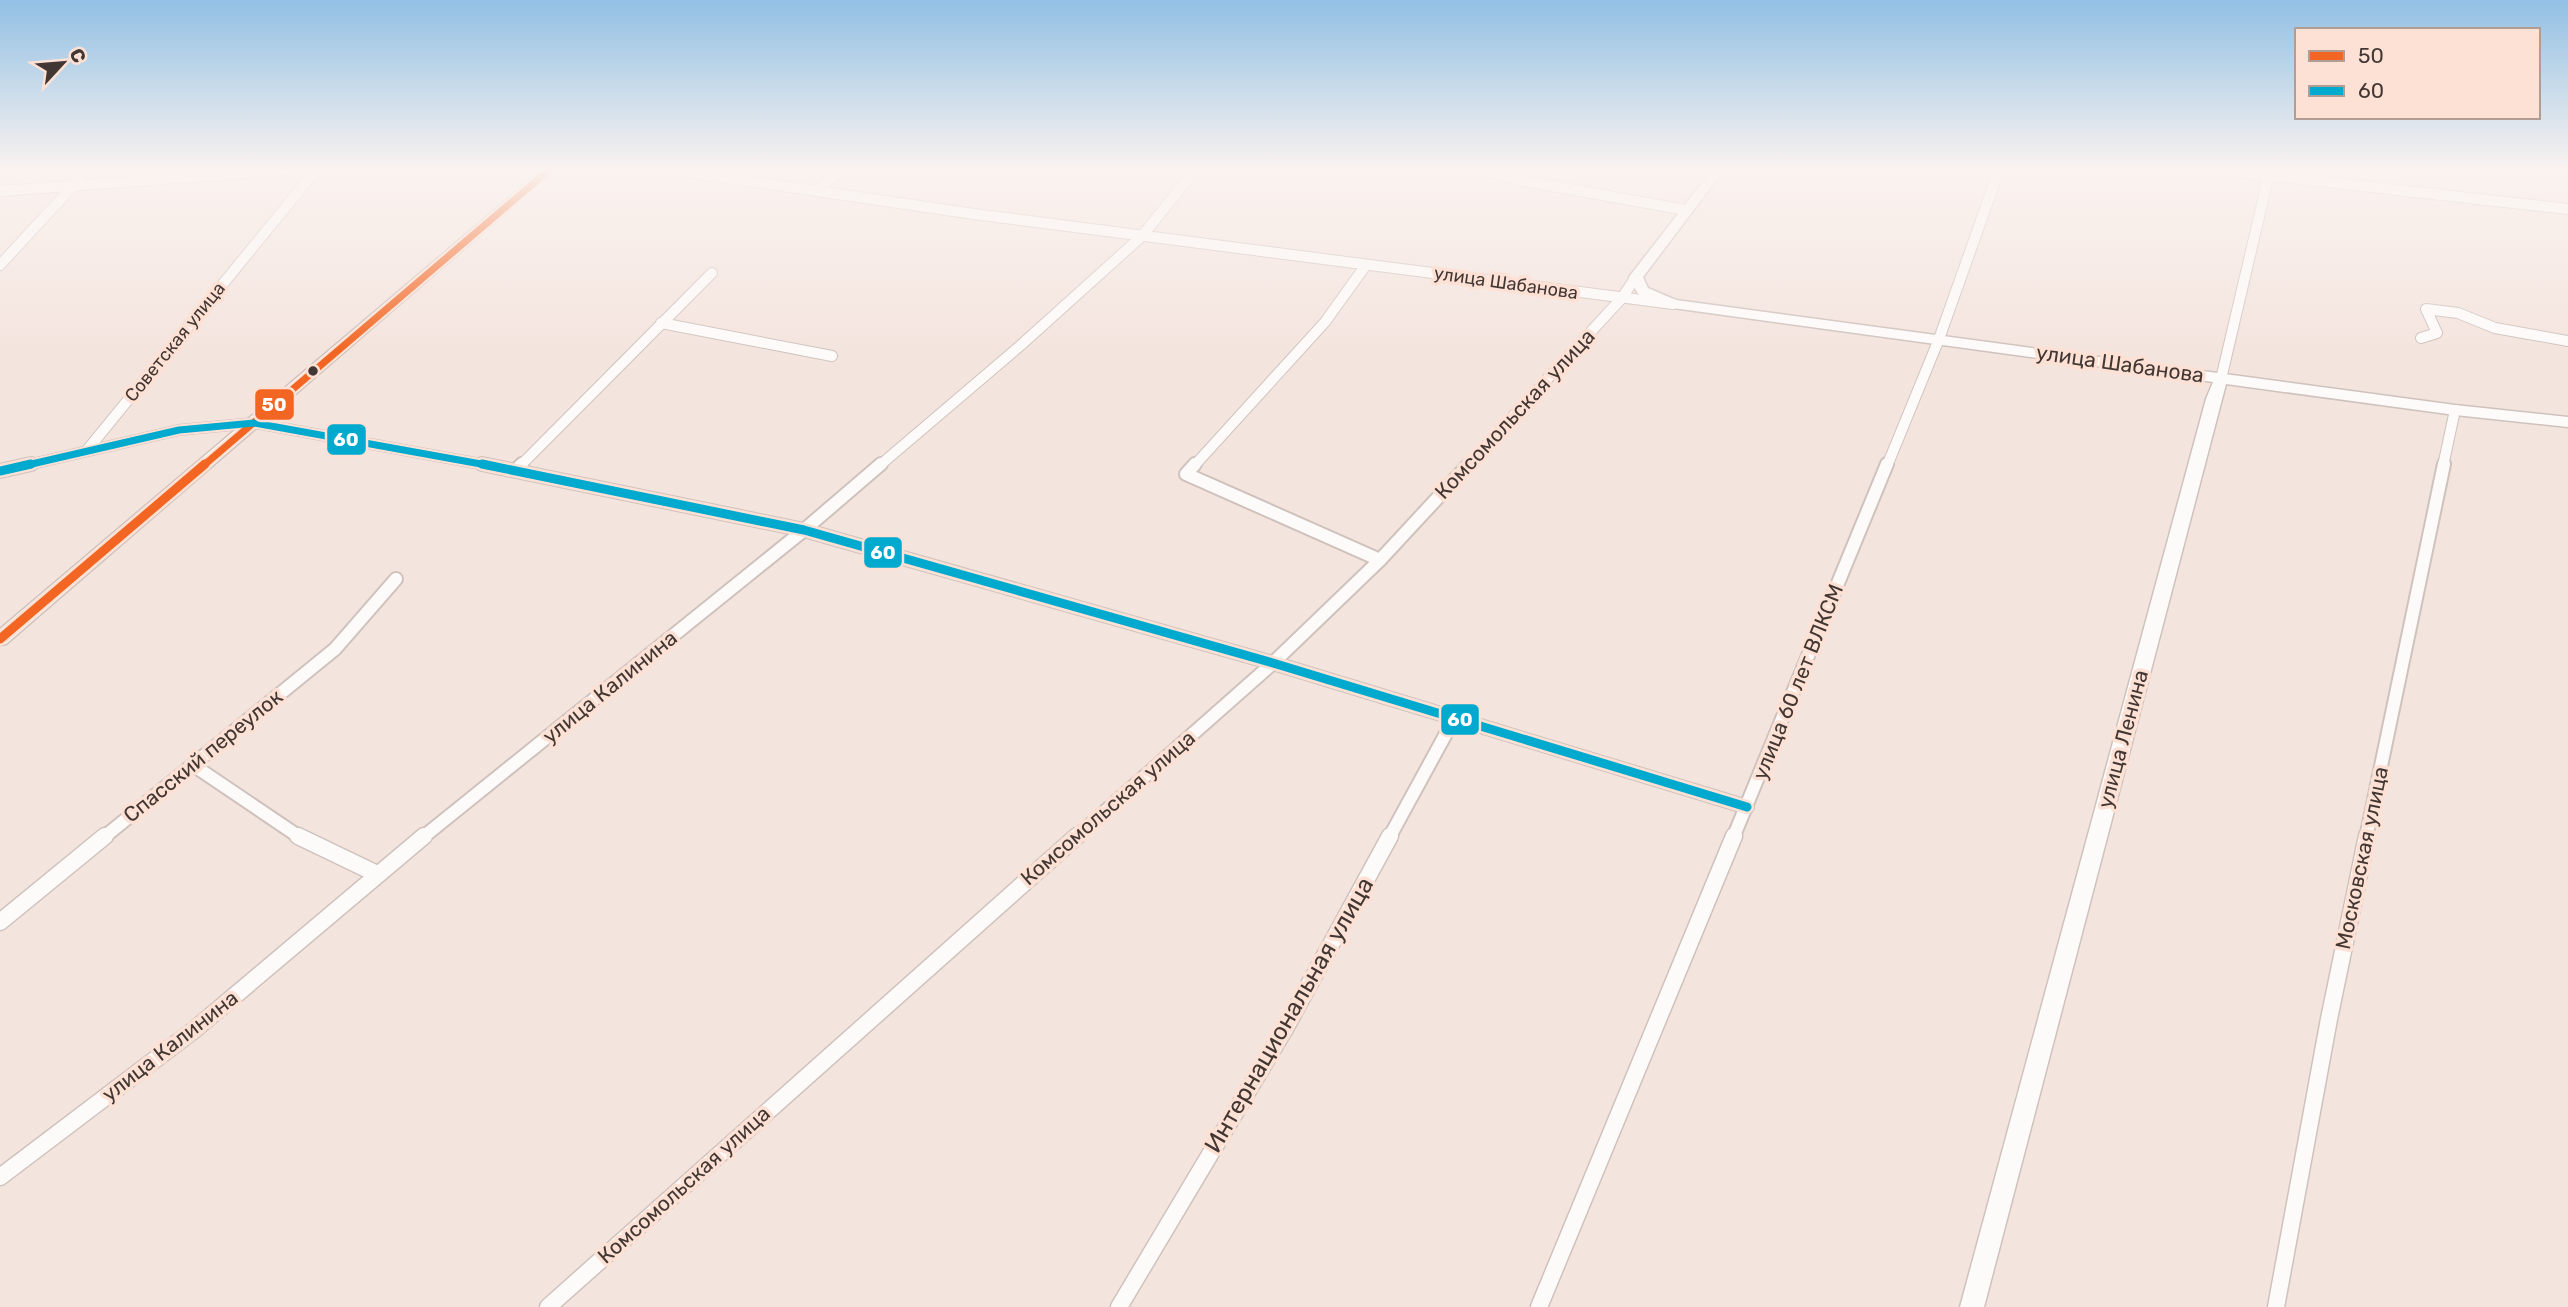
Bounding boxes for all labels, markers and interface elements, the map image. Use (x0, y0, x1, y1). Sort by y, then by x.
north arrow (28, 28, 98, 98)
legend (2295, 28, 2540, 119)
text: 50 (2358, 43, 2384, 68)
text: С (65, 45, 91, 67)
text: 60 (2358, 78, 2384, 103)
street label: улица Шабанова (1433, 262, 1579, 304)
street label: Советская улица (120, 278, 230, 406)
street label: Комсомольская улица (1429, 324, 1600, 504)
street label: улица Шабанова (2035, 339, 2206, 388)
unlabelled marker (306, 364, 320, 378)
line badge: 50 (254, 388, 295, 421)
text: 50 (261, 393, 287, 416)
line badge: 60 (326, 423, 367, 456)
text: 60 (333, 428, 359, 451)
line badge: 60 (863, 536, 903, 569)
text: 60 (870, 541, 896, 564)
street label: улица 60 лет ВЛКСМ (1747, 580, 1848, 783)
street label: улица Калинина (538, 625, 682, 748)
street label: улица Ленина (2092, 667, 2153, 811)
street label: Спасский переулок (118, 684, 287, 827)
line badge: 60 (1440, 703, 1480, 736)
text: 60 (1447, 708, 1473, 731)
street label: Комсомольская улица (1015, 725, 1200, 890)
street label: Московская улица (2330, 764, 2393, 952)
street label: Интернациональная улица (1199, 872, 1379, 1158)
street label: улица Калинина (97, 985, 243, 1106)
street label: Комсомольская улица (592, 1101, 775, 1269)

